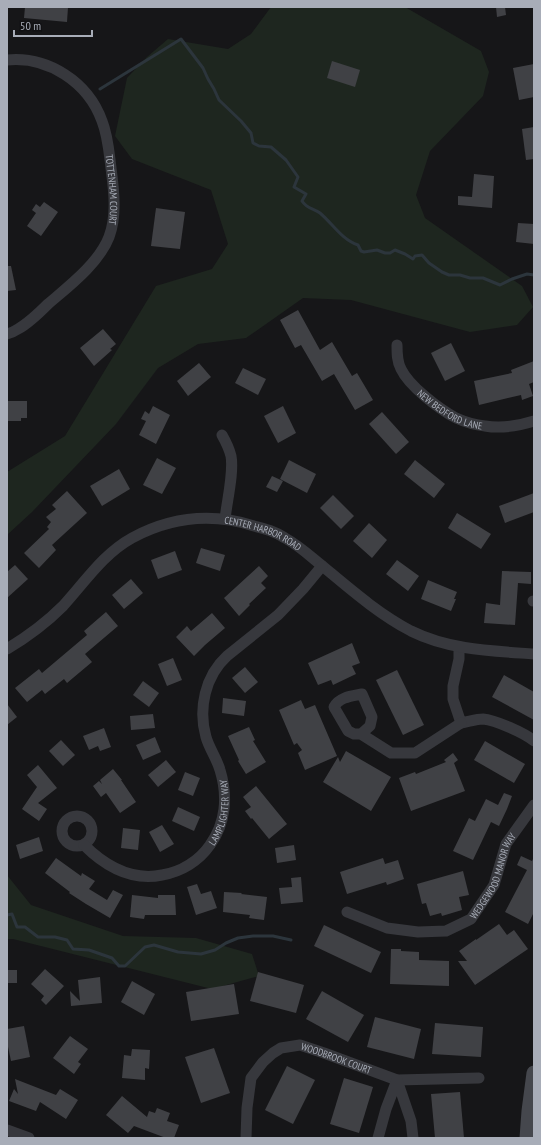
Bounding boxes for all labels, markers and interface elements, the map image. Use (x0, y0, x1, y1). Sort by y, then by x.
scale bar (14, 12, 92, 38)
text: 50 m (20, 18, 41, 33)
street label: TOTTENHAM COURT (103, 154, 121, 226)
street label: NEW BEDFORD LANE (415, 386, 483, 432)
street label: CENTER HARBOR ROAD (224, 513, 304, 553)
street label: LAMPLIGHTER WAY (205, 778, 231, 848)
street label: WEDGEWOOD MANOR WAY (467, 830, 519, 921)
street label: WOODBROOK COURT (300, 1039, 374, 1077)

